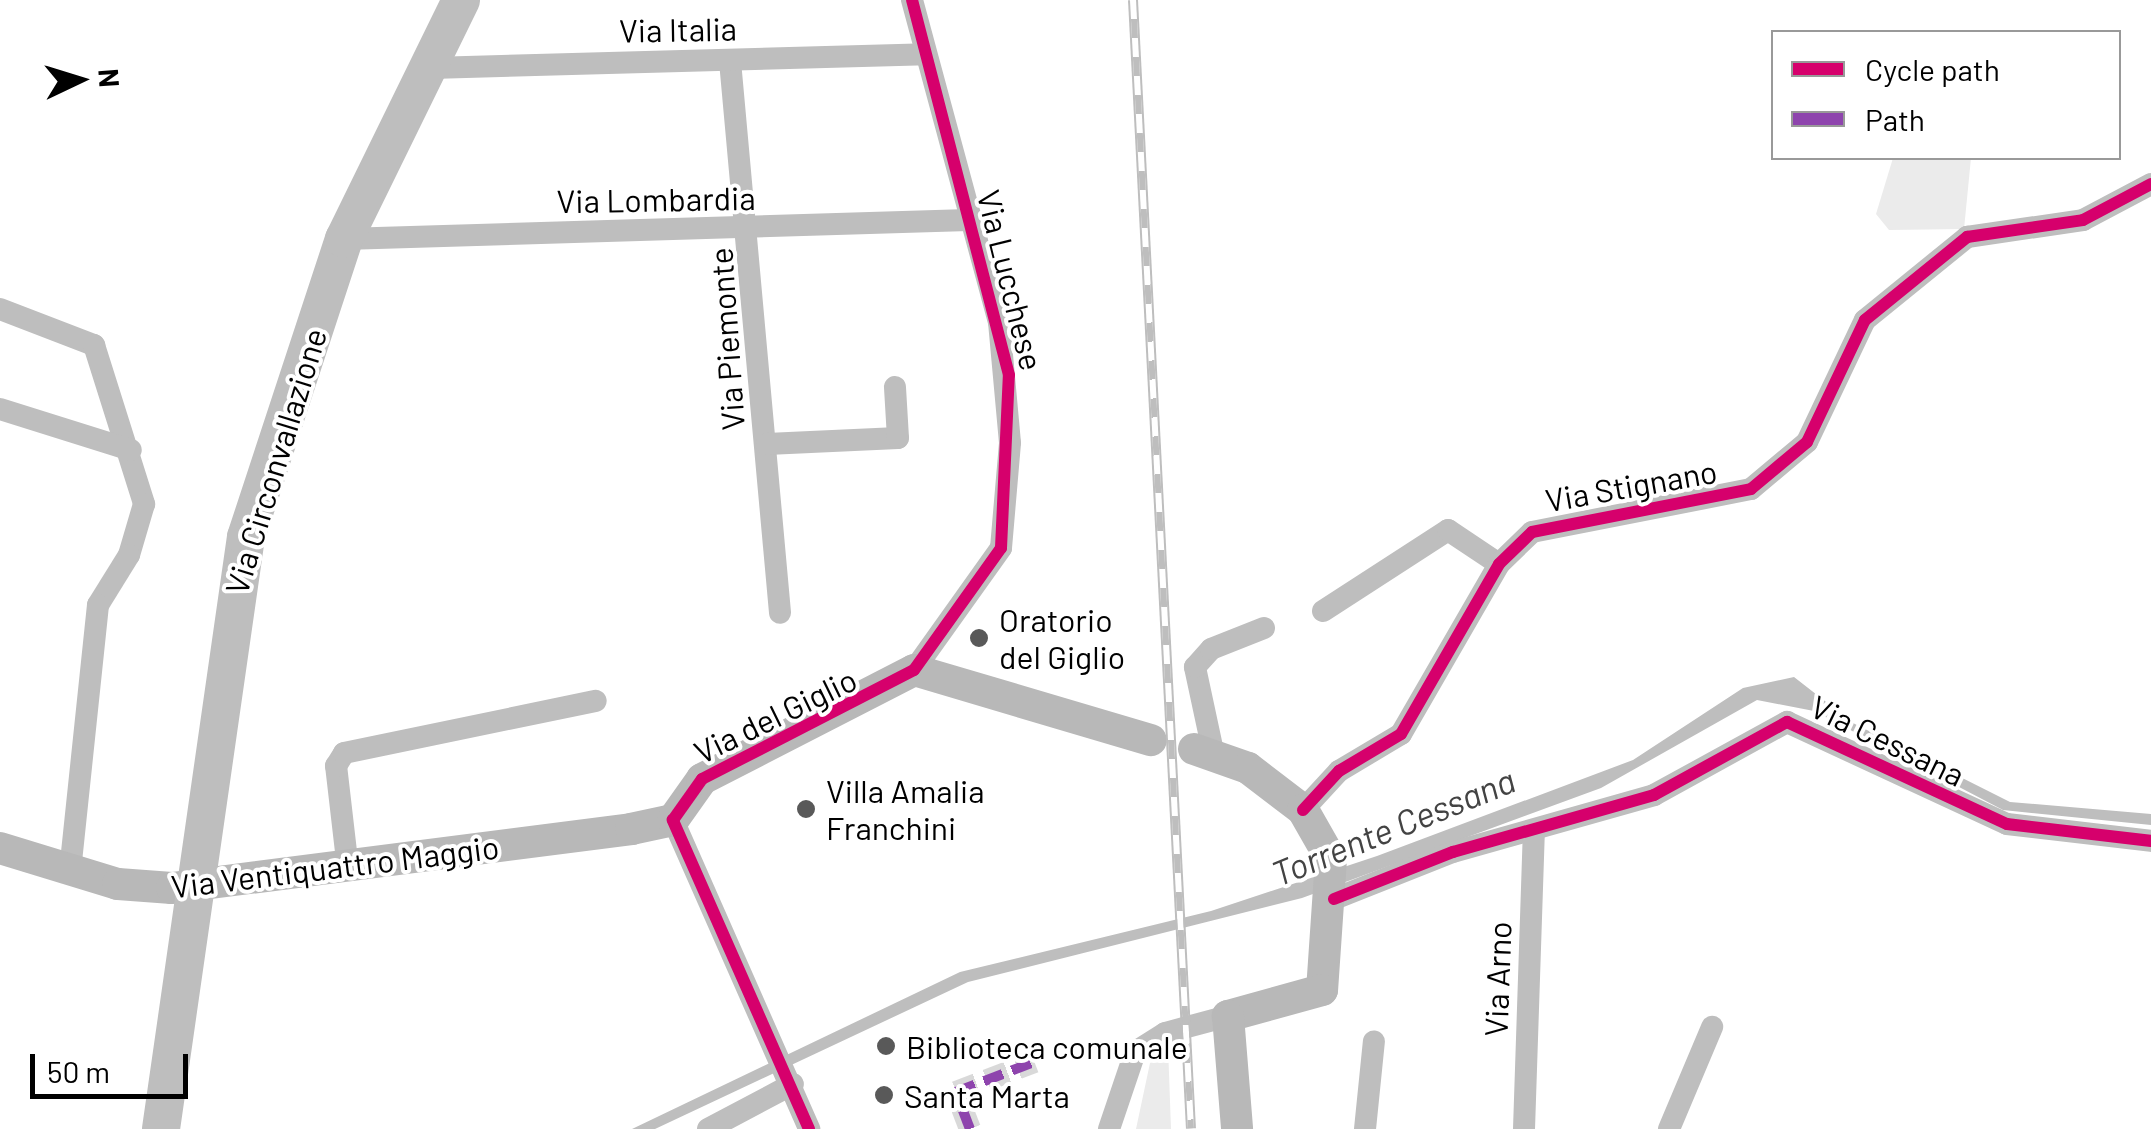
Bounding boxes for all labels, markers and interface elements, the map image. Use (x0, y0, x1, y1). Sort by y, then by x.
street label: Via Italia (619, 9, 737, 49)
north arrow (30, 30, 130, 130)
legend (1771, 30, 2121, 160)
text: Cycle path (1865, 51, 2000, 87)
text: N (92, 67, 128, 88)
text: Path (1865, 101, 1925, 137)
street label: Via Lombardia (556, 178, 756, 220)
street label: Via Lucchese (970, 186, 1052, 374)
street label: Via Piemonte (700, 246, 752, 432)
street label: Via Circonvallazione (216, 323, 334, 599)
street label: Via Stignano (1542, 451, 1720, 519)
place label: Oratorio del Giglio (999, 601, 1125, 676)
marker: Oratorio del Giglio (968, 627, 990, 649)
street label: Via del Giglio (688, 659, 862, 771)
street label: Via Cessana (1805, 686, 1971, 794)
water label: Torrente Cessana (1265, 758, 1521, 894)
place label: Villa Amalia Franchini (826, 772, 985, 847)
marker: Villa Amalia Franchini (795, 798, 817, 820)
street label: Via Ventiquattro Maggio (169, 827, 501, 905)
street label: Via Arno (1476, 921, 1518, 1037)
place label: Biblioteca comunale (906, 1027, 1188, 1065)
scale bar (35, 1034, 192, 1096)
marker: Biblioteca comunale (875, 1035, 897, 1057)
text: 50 m (47, 1053, 110, 1089)
place label: Santa Marta (904, 1076, 1070, 1114)
marker: Santa Marta (873, 1084, 895, 1106)

